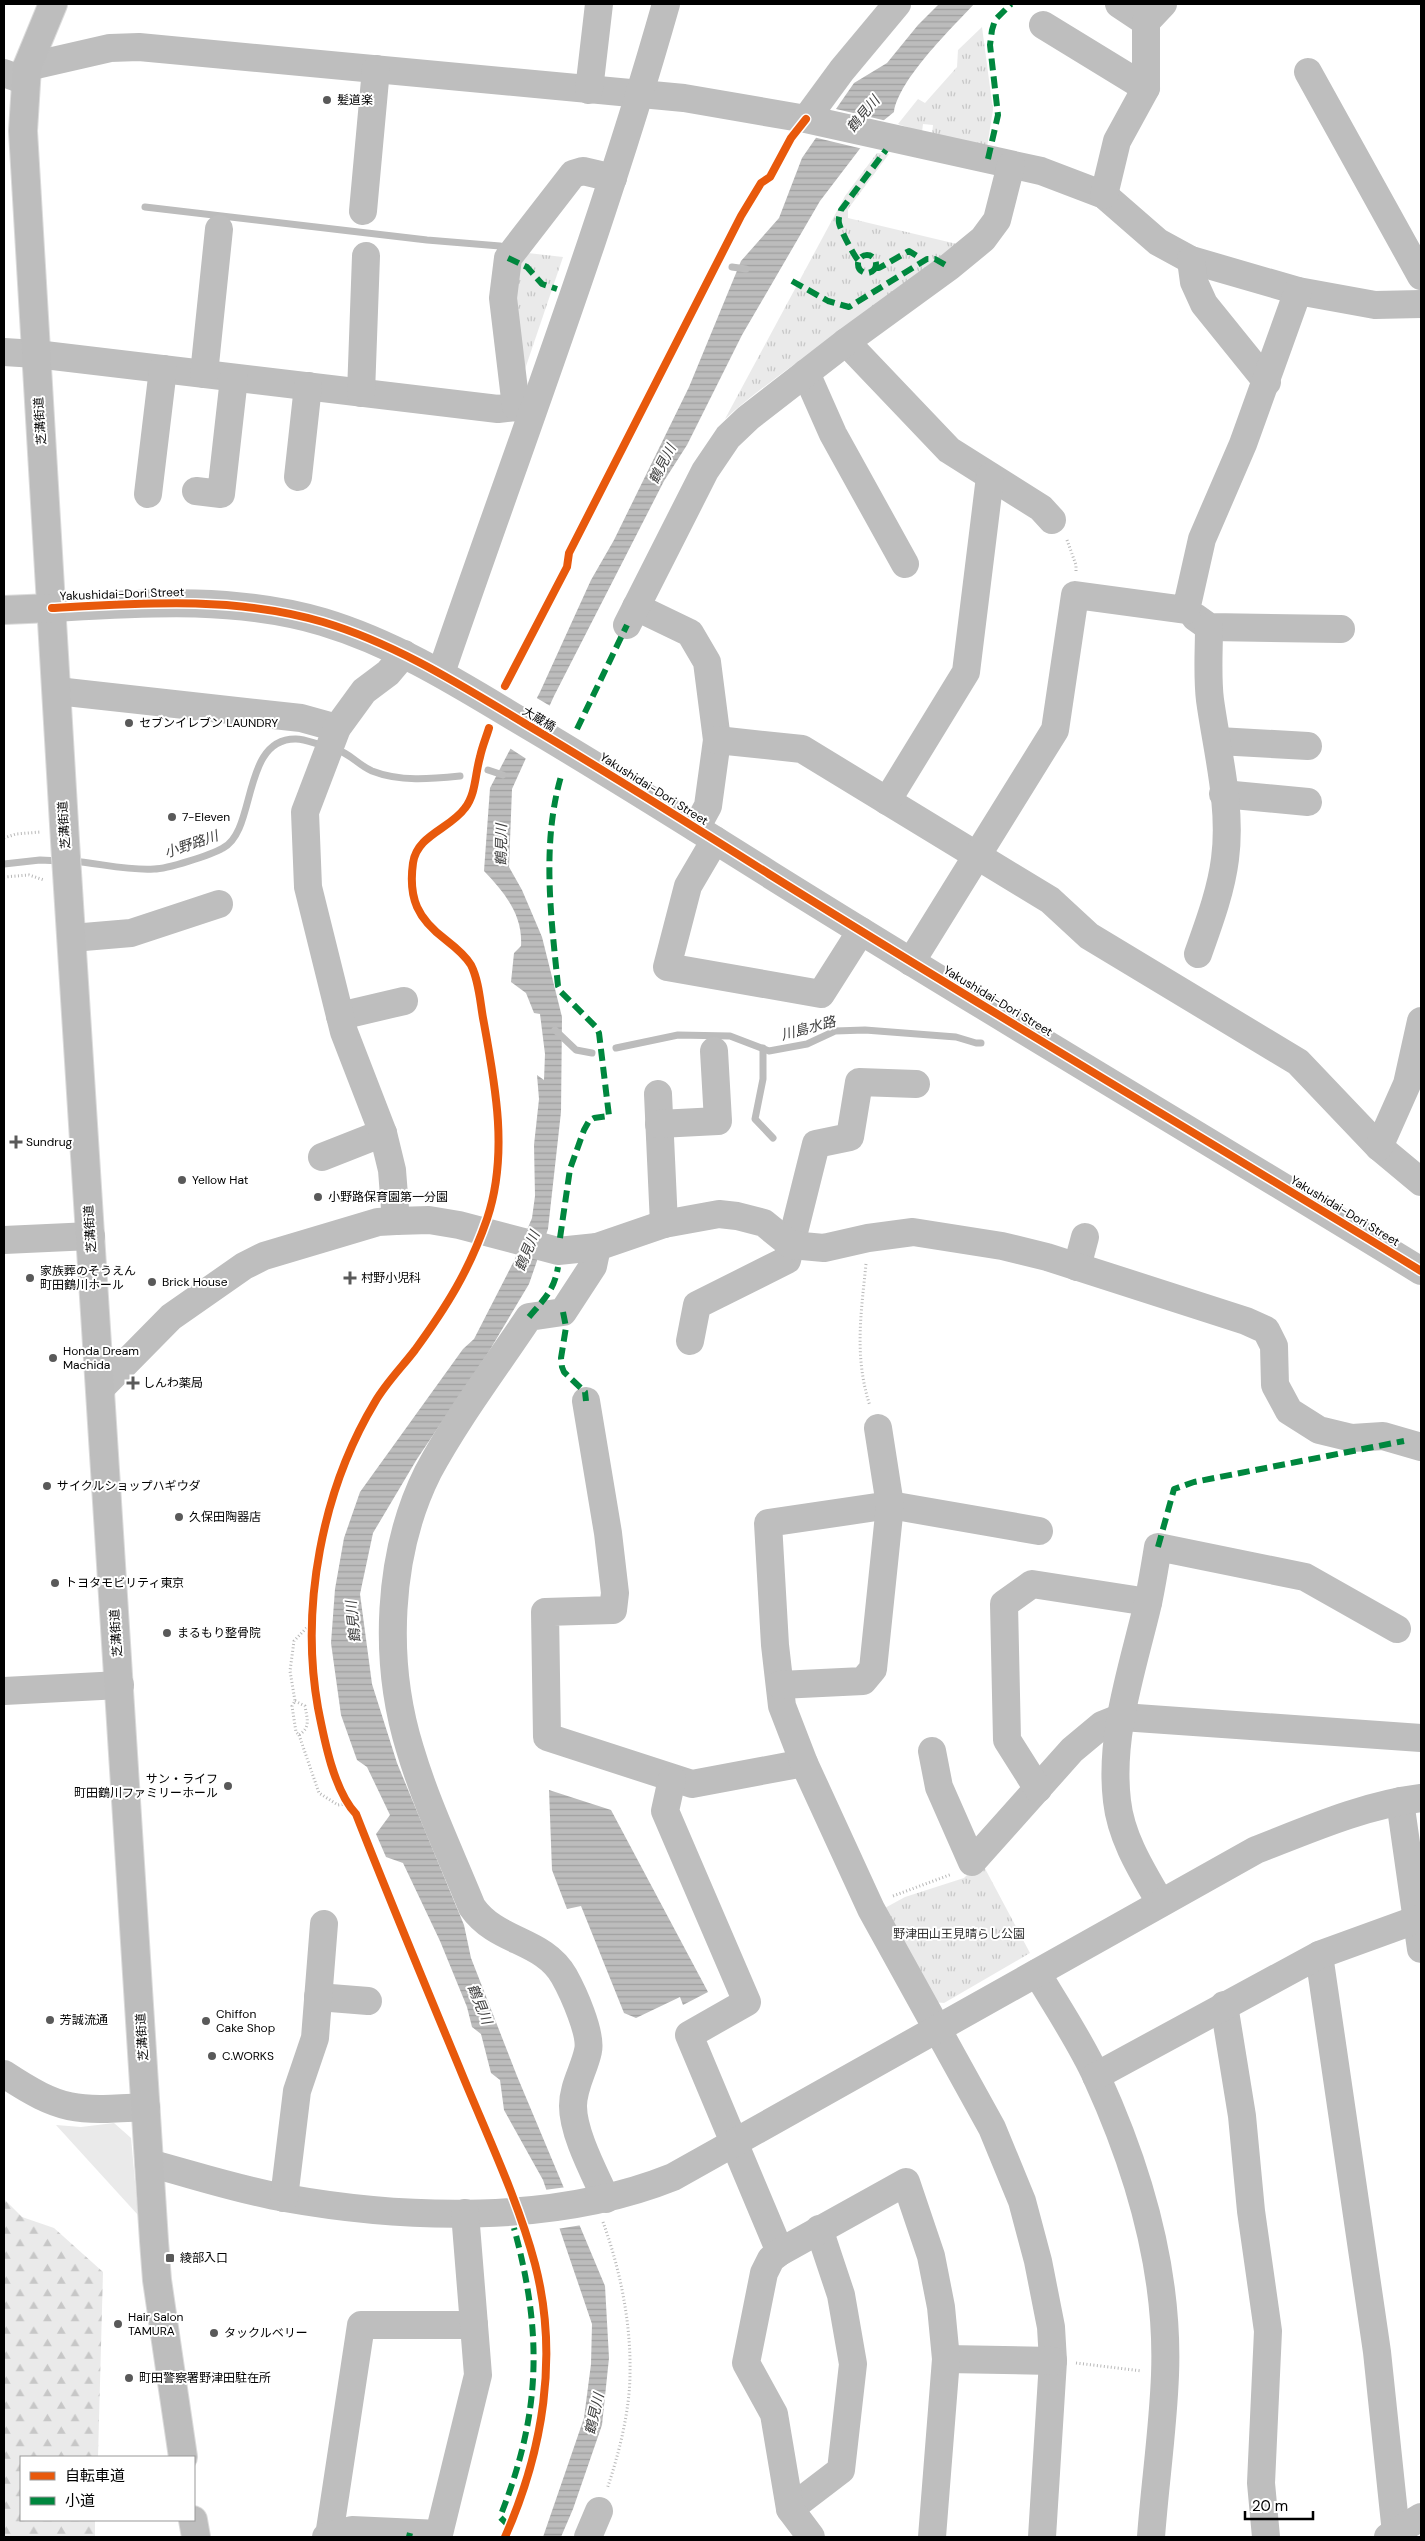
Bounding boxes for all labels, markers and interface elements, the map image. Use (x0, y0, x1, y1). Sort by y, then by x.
water label: 鶴見川 (843, 91, 885, 136)
place label: 髪道楽 (337, 92, 373, 108)
marker: 髪道楽 (321, 94, 333, 106)
street label: 芝溝街道 (30, 396, 50, 446)
water label: 鶴見川 (644, 439, 680, 487)
street label: Yakushidai-Dori Street (59, 584, 185, 604)
street label: 大蔵橋 (519, 703, 559, 735)
place label: セブンイレブン LAUNDRY (139, 715, 278, 731)
marker: セブンイレブン LAUNDRY (123, 717, 135, 729)
street label: Yakushidai-Dori Street (597, 749, 711, 829)
street label: 芝溝街道 (54, 800, 74, 850)
place label: 7-Eleven (182, 809, 230, 825)
marker: 7-Eleven (166, 811, 178, 823)
water label: 鶴見川 (492, 822, 510, 866)
water label: 小野路川 (162, 826, 222, 862)
street label: Yakushidai-Dori Street (940, 962, 1056, 1040)
water label: 川島水路 (779, 1012, 838, 1044)
place label: Sundrug (26, 1134, 73, 1150)
marker: Sundrug (10, 1136, 22, 1148)
place label: Yellow Hat (192, 1172, 249, 1188)
street label: Yakushidai-Dori Street (1287, 1172, 1403, 1250)
marker: Yellow Hat (176, 1174, 188, 1186)
place label: 小野路保育園第一分園 (328, 1189, 448, 1205)
marker: 小野路保育園第一分園 (312, 1191, 324, 1203)
street label: 芝溝街道 (80, 1204, 100, 1254)
water label: 鶴見川 (511, 1226, 544, 1274)
place label: 家族葬のそうえん 町田鶴川ホール (40, 1263, 136, 1293)
place label: 村野小児科 (361, 1270, 421, 1286)
marker: 村野小児科 (343, 1271, 357, 1285)
marker: 家族葬のそうえん 町田鶴川ホール (24, 1272, 36, 1284)
place label: Brick House (162, 1274, 228, 1290)
marker: Brick House (146, 1276, 158, 1288)
place label: Honda Dream Machida (63, 1343, 139, 1373)
marker: Honda Dream Machida (47, 1352, 59, 1364)
place label: しんわ薬局 (143, 1375, 203, 1391)
marker: しんわ薬局 (127, 1377, 139, 1389)
place label: サイクルショップハギウダ (57, 1478, 200, 1494)
marker: サイクルショップハギウダ (41, 1480, 53, 1492)
place label: 久保田陶器店 (189, 1509, 261, 1525)
marker: 久保田陶器店 (173, 1511, 185, 1523)
place label: トヨタモビリティ東京 (65, 1575, 184, 1591)
marker: トヨタモビリティ東京 (49, 1577, 61, 1589)
water label: 鶴見川 (342, 1598, 364, 1644)
street label: 芝溝街道 (106, 1608, 126, 1658)
place label: まるもり整骨院 (177, 1625, 261, 1641)
marker: まるもり整骨院 (161, 1627, 173, 1639)
place label: サン・ライフ 町田鶴川ファミリーホール (74, 1771, 218, 1801)
marker: サン・ライフ 町田鶴川ファミリーホール (222, 1780, 234, 1792)
park label: 野津田山王見晴らし公園 (893, 1926, 1025, 1942)
water label: 鶴見川 (464, 1981, 497, 2029)
place label: Chiffon Cake Shop (216, 2006, 275, 2036)
place label: 芳誠流通 (60, 2012, 108, 2028)
street label: 芝溝街道 (132, 2012, 152, 2062)
marker: 芳誠流通 (44, 2014, 56, 2026)
marker: Chiffon Cake Shop (200, 2015, 212, 2027)
place label: C.WORKS (222, 2048, 274, 2064)
marker: C.WORKS (206, 2050, 218, 2062)
place label: 綾部入口 (180, 2250, 228, 2266)
marker: 綾部入口 (164, 2252, 176, 2264)
place label: Hair Salon TAMURA (128, 2309, 183, 2339)
marker: Hair Salon TAMURA (112, 2318, 124, 2330)
place label: タックルベリー (224, 2325, 308, 2341)
marker: タックルベリー (208, 2327, 220, 2339)
place label: 町田警察署野津田駐在所 (139, 2370, 271, 2386)
marker: 町田警察署野津田駐在所 (123, 2372, 135, 2384)
water label: 鶴見川 (581, 2390, 608, 2436)
legend (20, 2456, 195, 2521)
text: 自転車道 (65, 2466, 125, 2486)
scale bar (1245, 2488, 1312, 2520)
text: 小道 (65, 2491, 95, 2511)
text: 20 m (1252, 2496, 1288, 2516)

